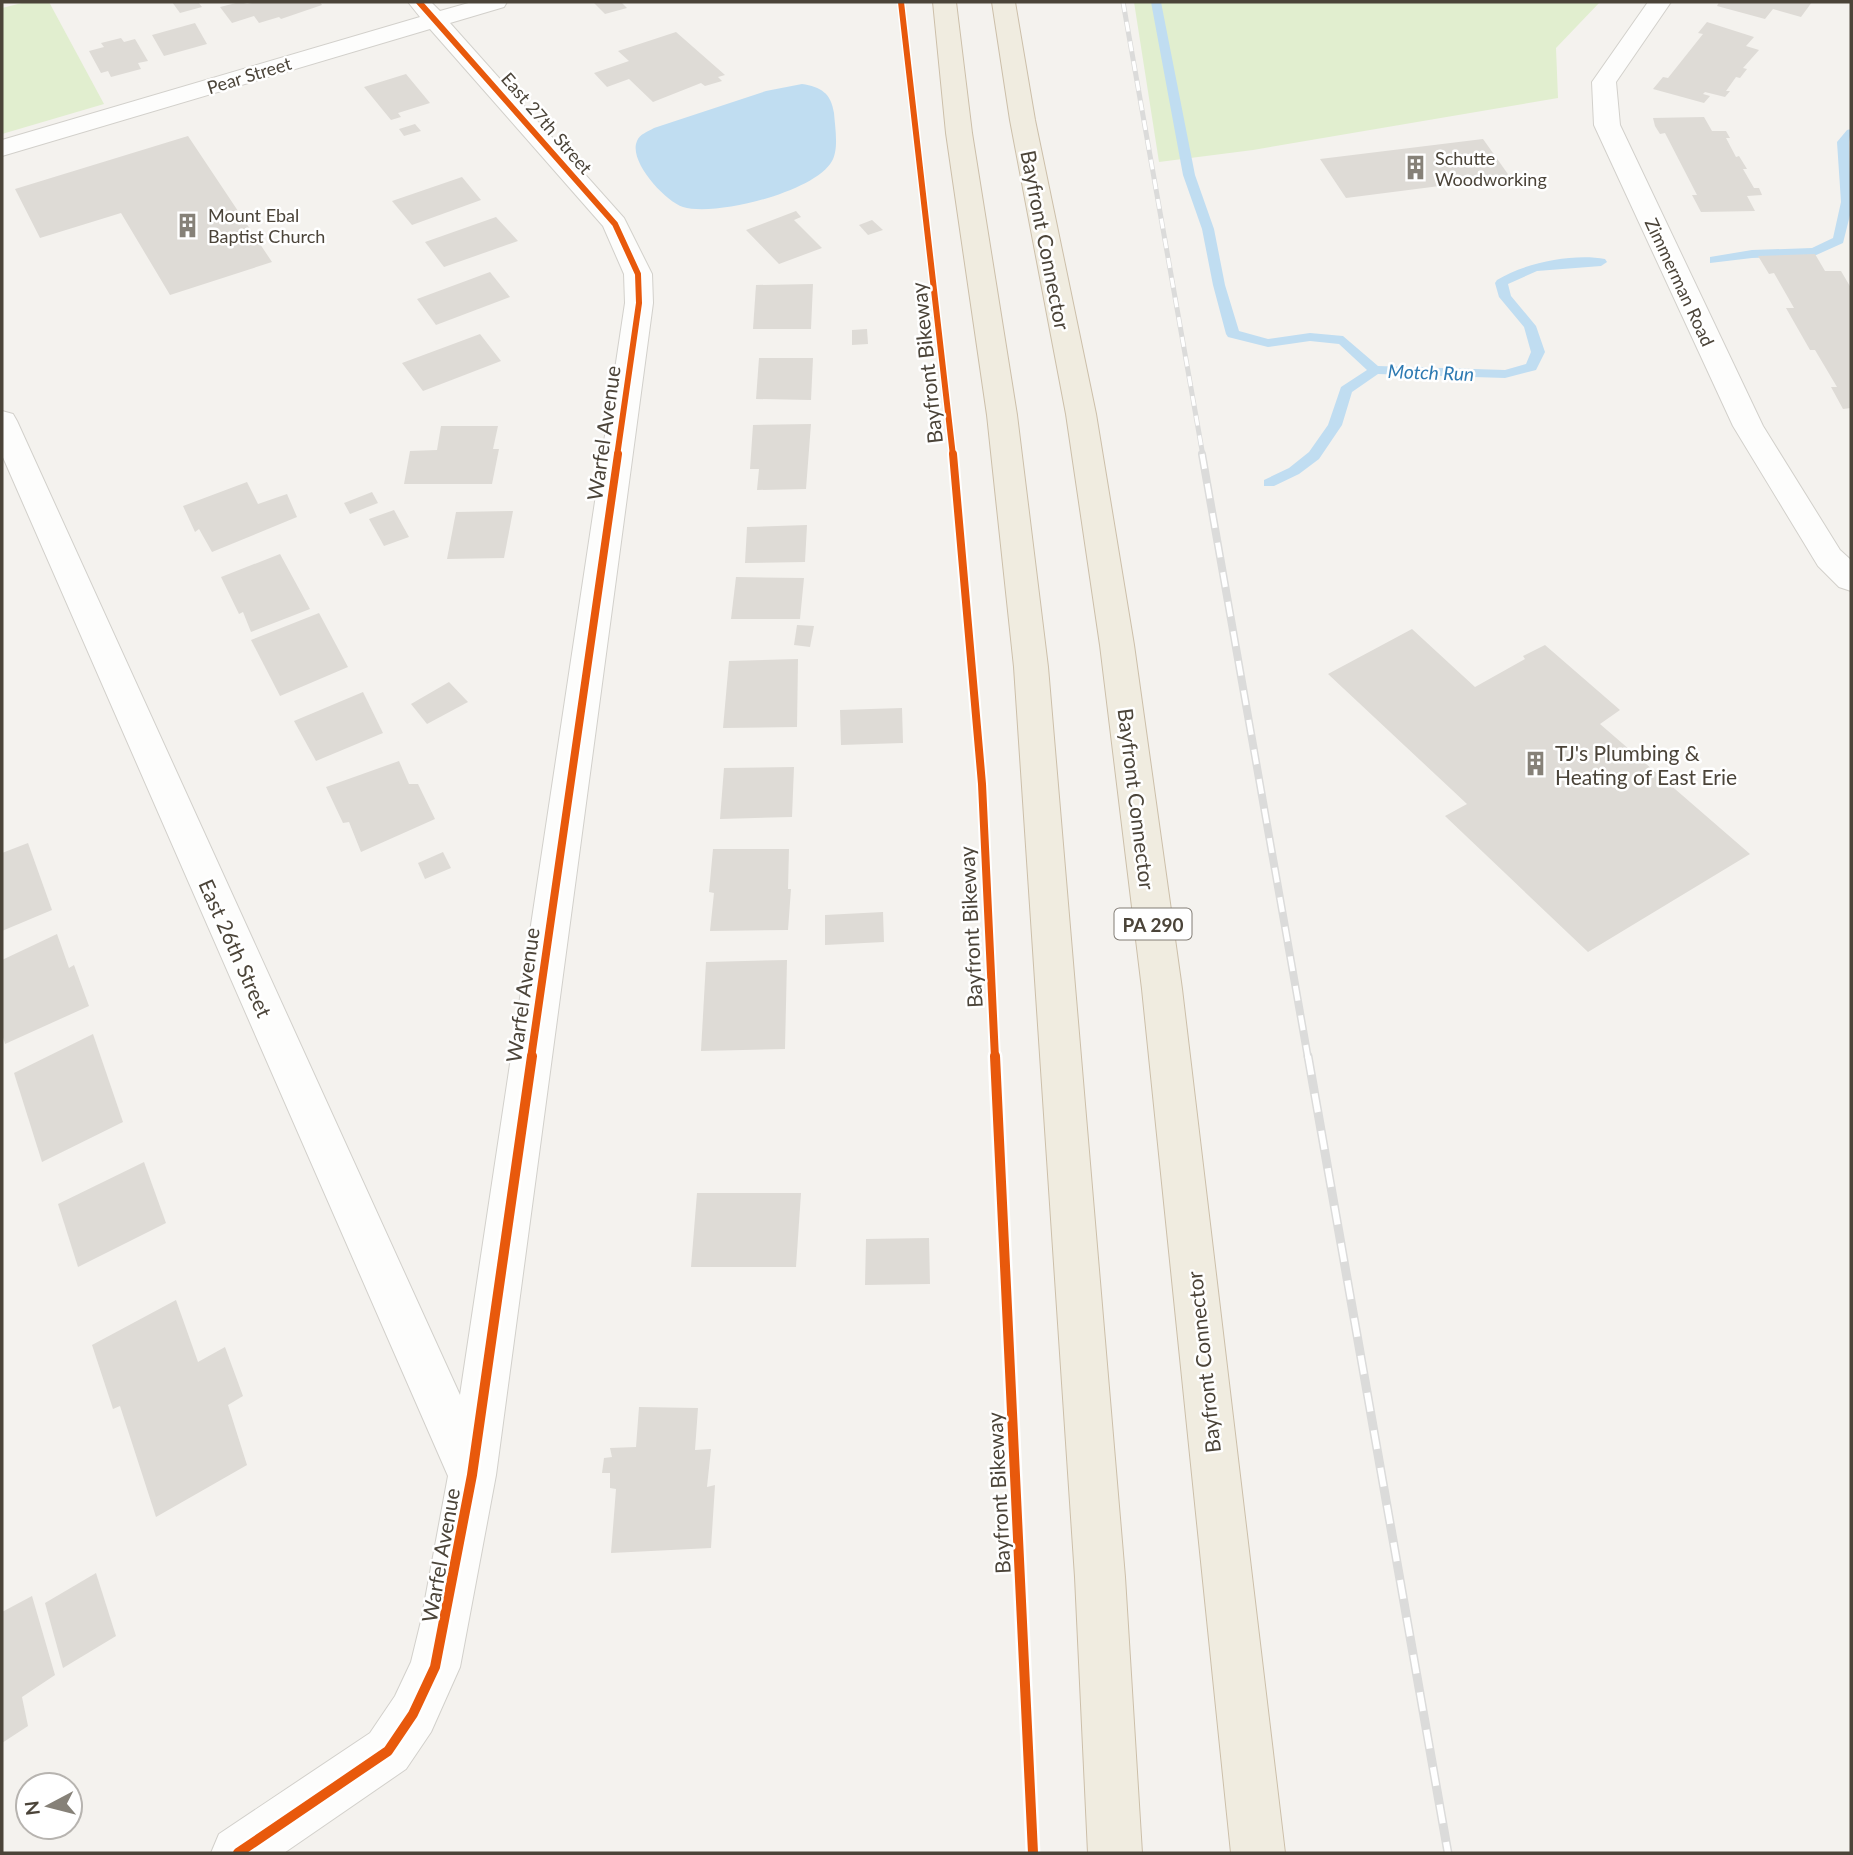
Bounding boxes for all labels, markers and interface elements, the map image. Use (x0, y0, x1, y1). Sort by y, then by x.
street label: Pear Street (204, 52, 294, 98)
street label: East 27th Street (497, 68, 597, 179)
place label: Schutte Woodworking (1435, 147, 1547, 190)
street label: Bayfront Connector (1016, 148, 1076, 332)
building icon: Schutte Woodworking (1401, 154, 1429, 182)
place label: Mount Ebal Baptist Church (208, 204, 325, 247)
building icon: Mount Ebal Baptist Church (174, 211, 202, 239)
street label: Zimmerman Road (1641, 214, 1719, 350)
street label: Bayfront Bikeway (905, 281, 947, 445)
water label: Motch Run (1387, 359, 1475, 385)
street label: Warfel Avenue (581, 364, 625, 502)
street label: Bayfront Connector (1113, 707, 1161, 892)
place label: TJ's Plumbing & Heating of East Erie (1555, 740, 1737, 789)
building icon: TJ's Plumbing & Heating of East Erie (1521, 750, 1549, 778)
street label: Bayfront Bikeway (953, 845, 987, 1009)
street label: East 26th Street (194, 875, 278, 1021)
road number: PA 290 (1114, 908, 1192, 940)
street label: Warfel Avenue (500, 926, 544, 1064)
street label: Bayfront Connector (1181, 1270, 1225, 1454)
street label: Bayfront Bikeway (981, 1411, 1015, 1575)
street label: Warfel Avenue (416, 1486, 464, 1624)
north arrow (14, 1771, 84, 1841)
text: N (19, 1799, 44, 1817)

